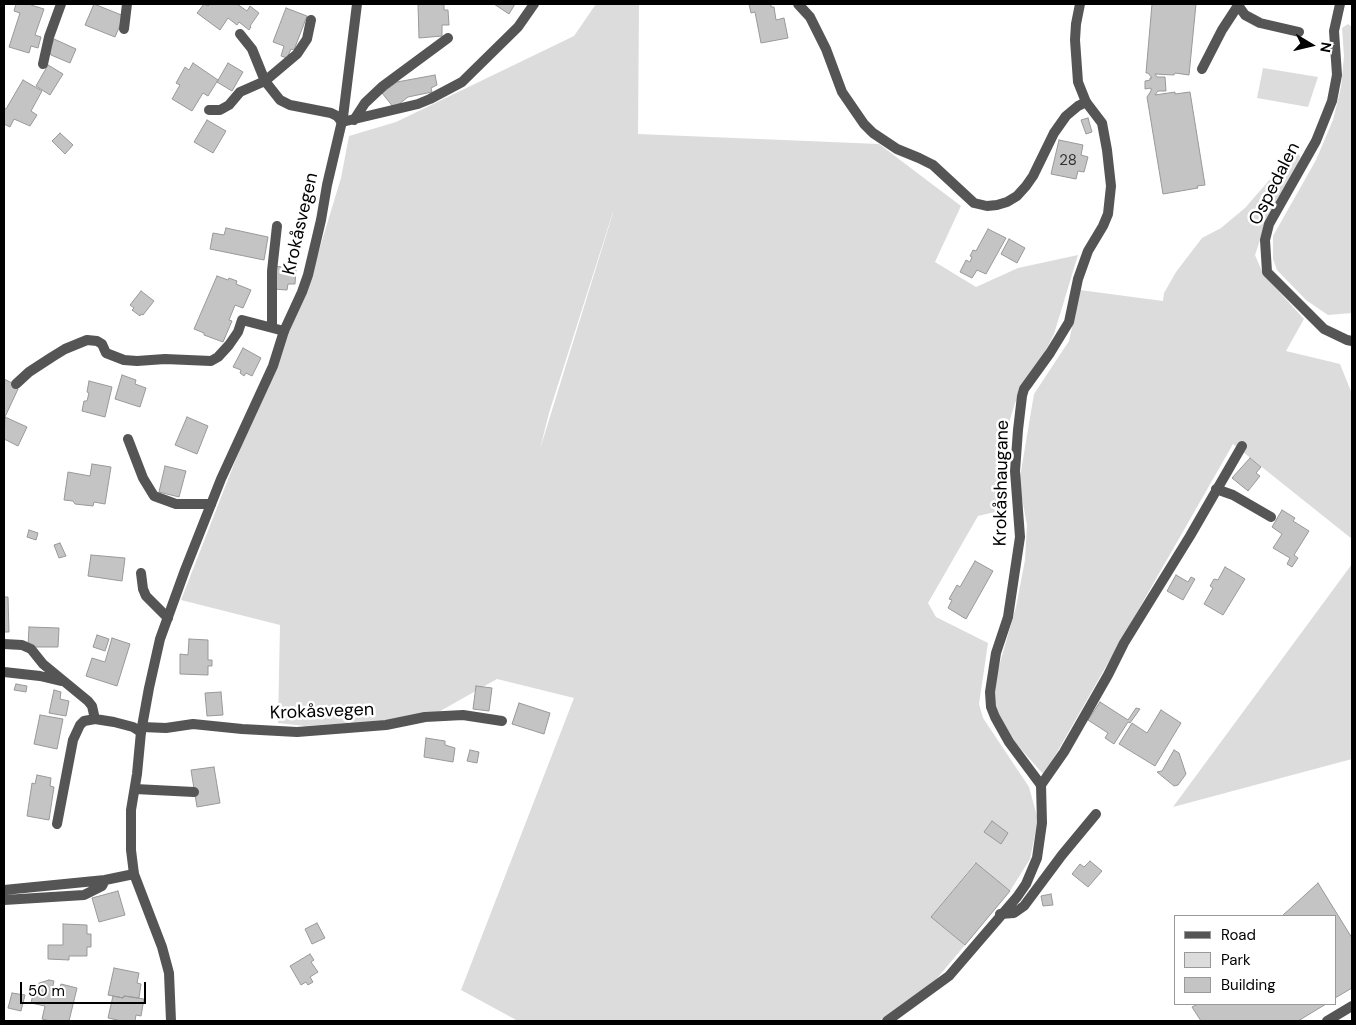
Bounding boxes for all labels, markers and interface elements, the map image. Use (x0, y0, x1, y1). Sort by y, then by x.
north arrow (1286, 20, 1336, 70)
text: N (1316, 41, 1336, 54)
street label: Ospedalen (1245, 139, 1305, 229)
house number: 28 (1059, 152, 1077, 170)
street label: Krokåsvegen (279, 171, 323, 277)
street label: Krokåshaugane (990, 420, 1014, 546)
street label: Krokåsvegen (270, 699, 374, 725)
legend (1174, 915, 1336, 1005)
text: Road (1221, 925, 1256, 945)
text: Park (1221, 950, 1251, 970)
scale bar (22, 972, 149, 1004)
text: Building (1221, 975, 1276, 995)
text: 50 m (28, 981, 65, 1001)

